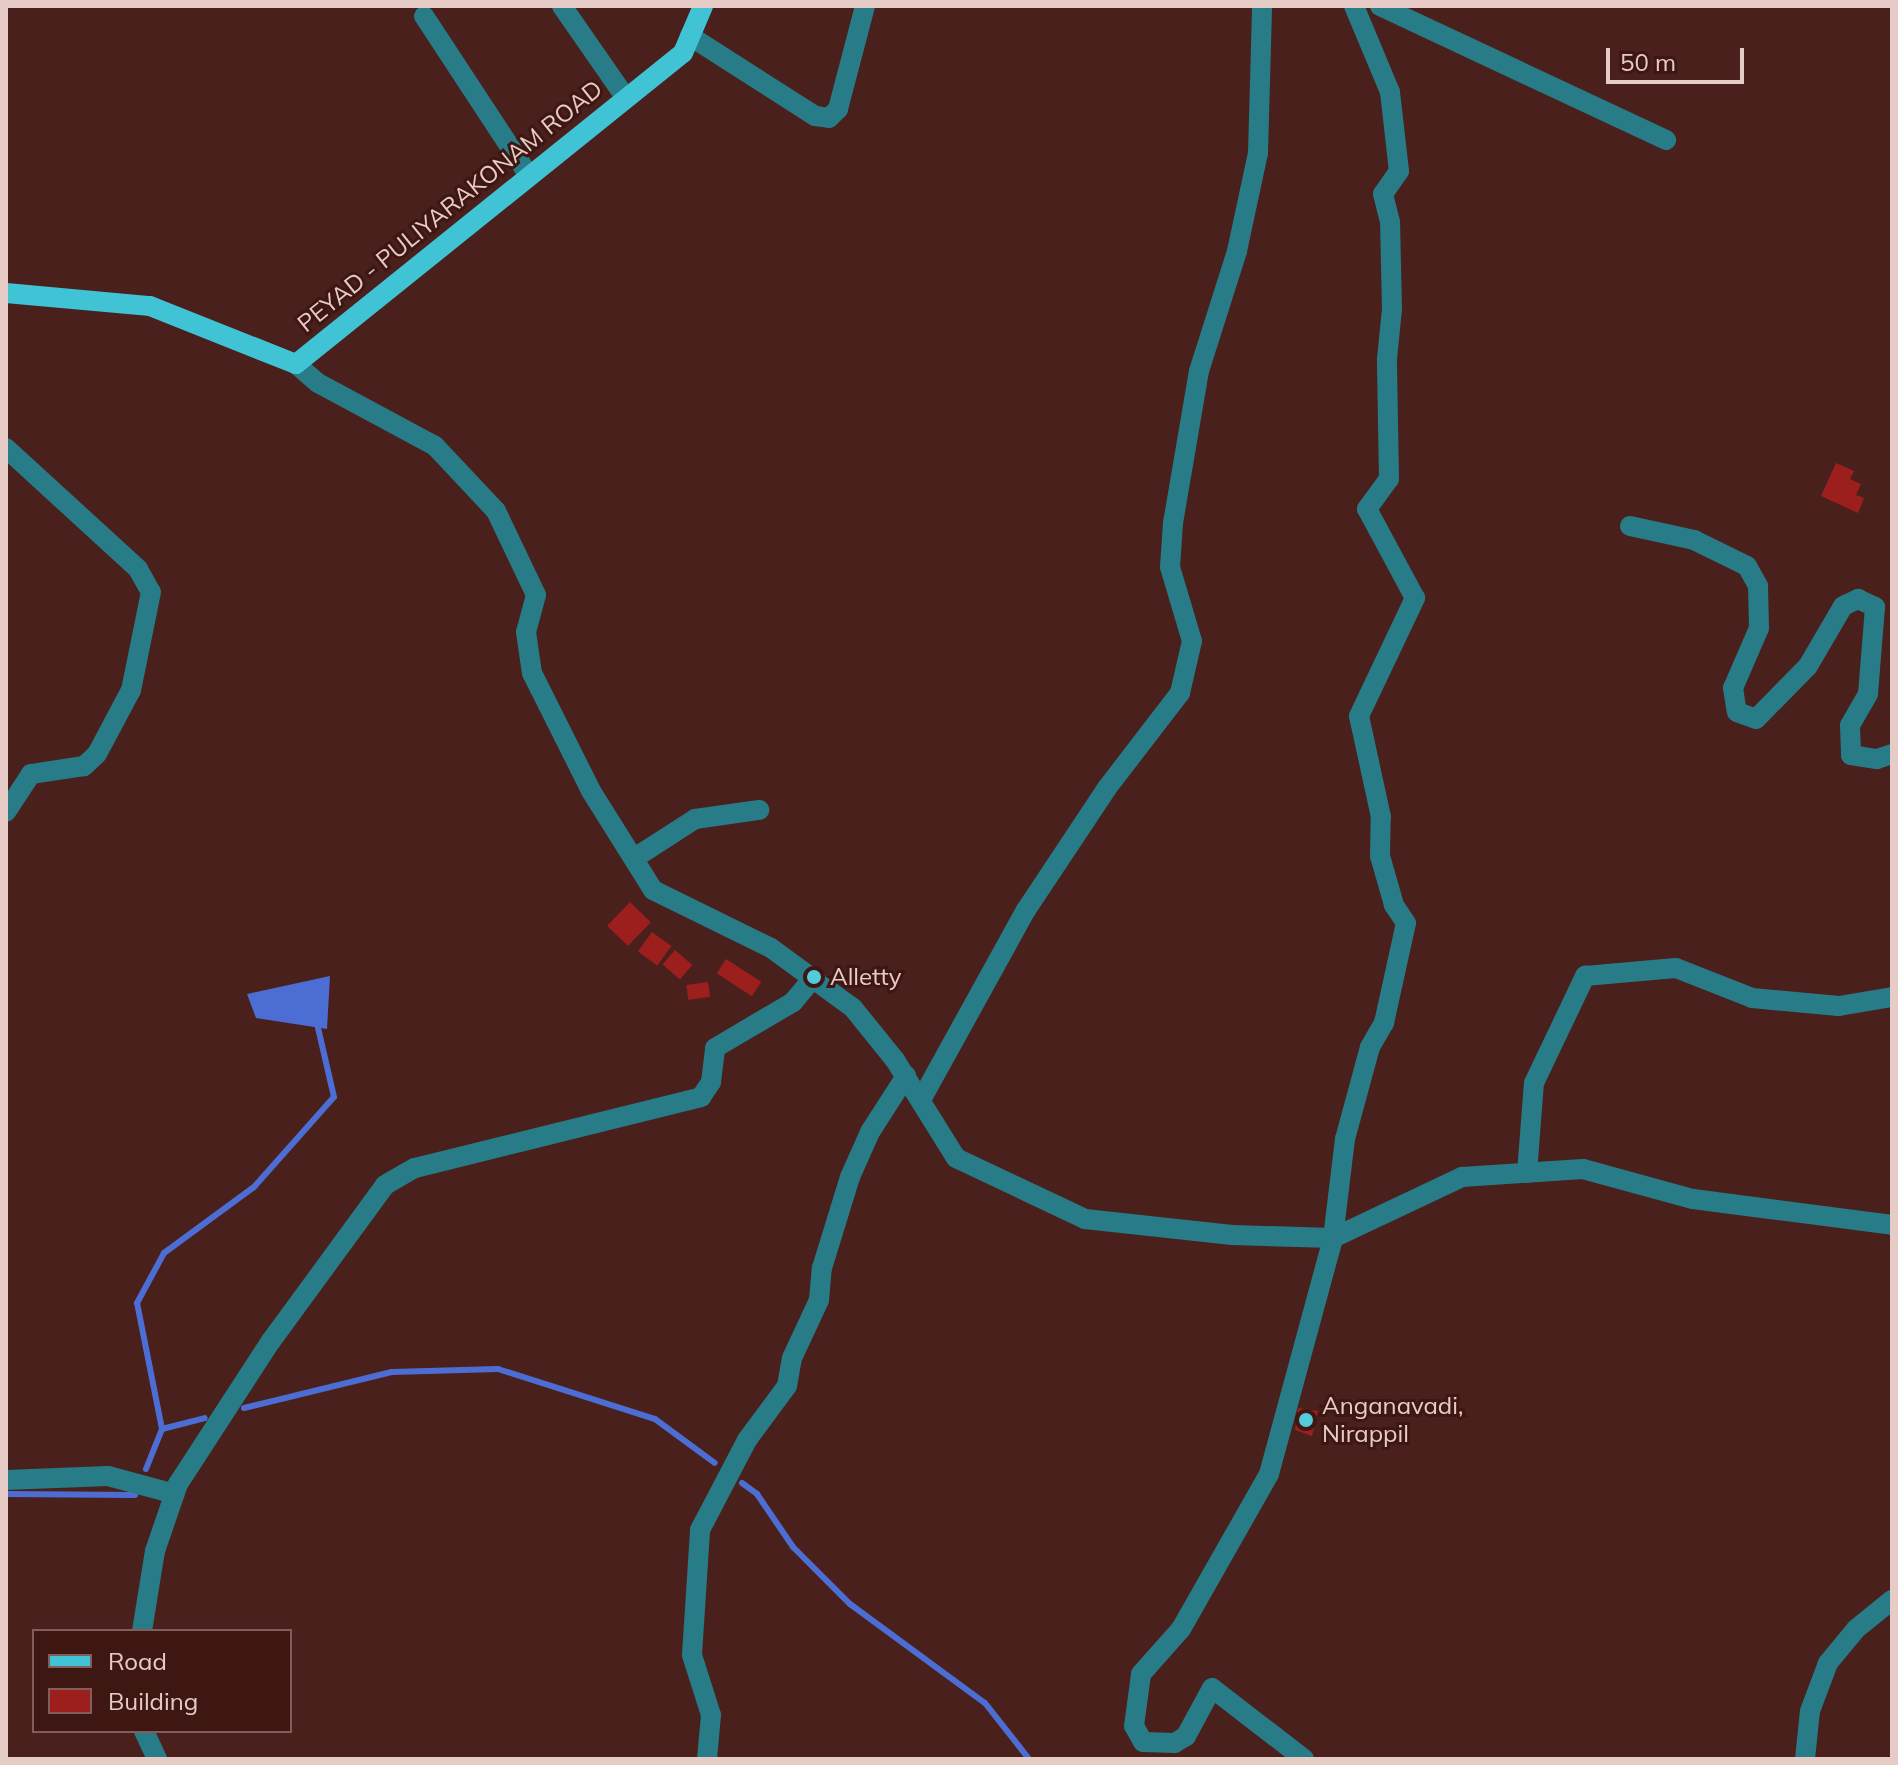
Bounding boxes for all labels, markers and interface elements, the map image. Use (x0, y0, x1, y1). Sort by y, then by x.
scale bar (1610, 32, 1748, 82)
text: 50 m (1620, 47, 1676, 77)
street label: PEYAD - PULIYARAKONAM ROAD (292, 74, 608, 338)
place label: Alletty (830, 963, 901, 991)
marker: Alletty (805, 968, 823, 986)
place label: Anganavadi, Nirappil (1322, 1392, 1463, 1448)
marker: Anganavadi, Nirappil (1297, 1411, 1315, 1429)
legend (32, 1629, 292, 1733)
text: Road (108, 1646, 167, 1676)
text: Building (108, 1686, 198, 1716)

